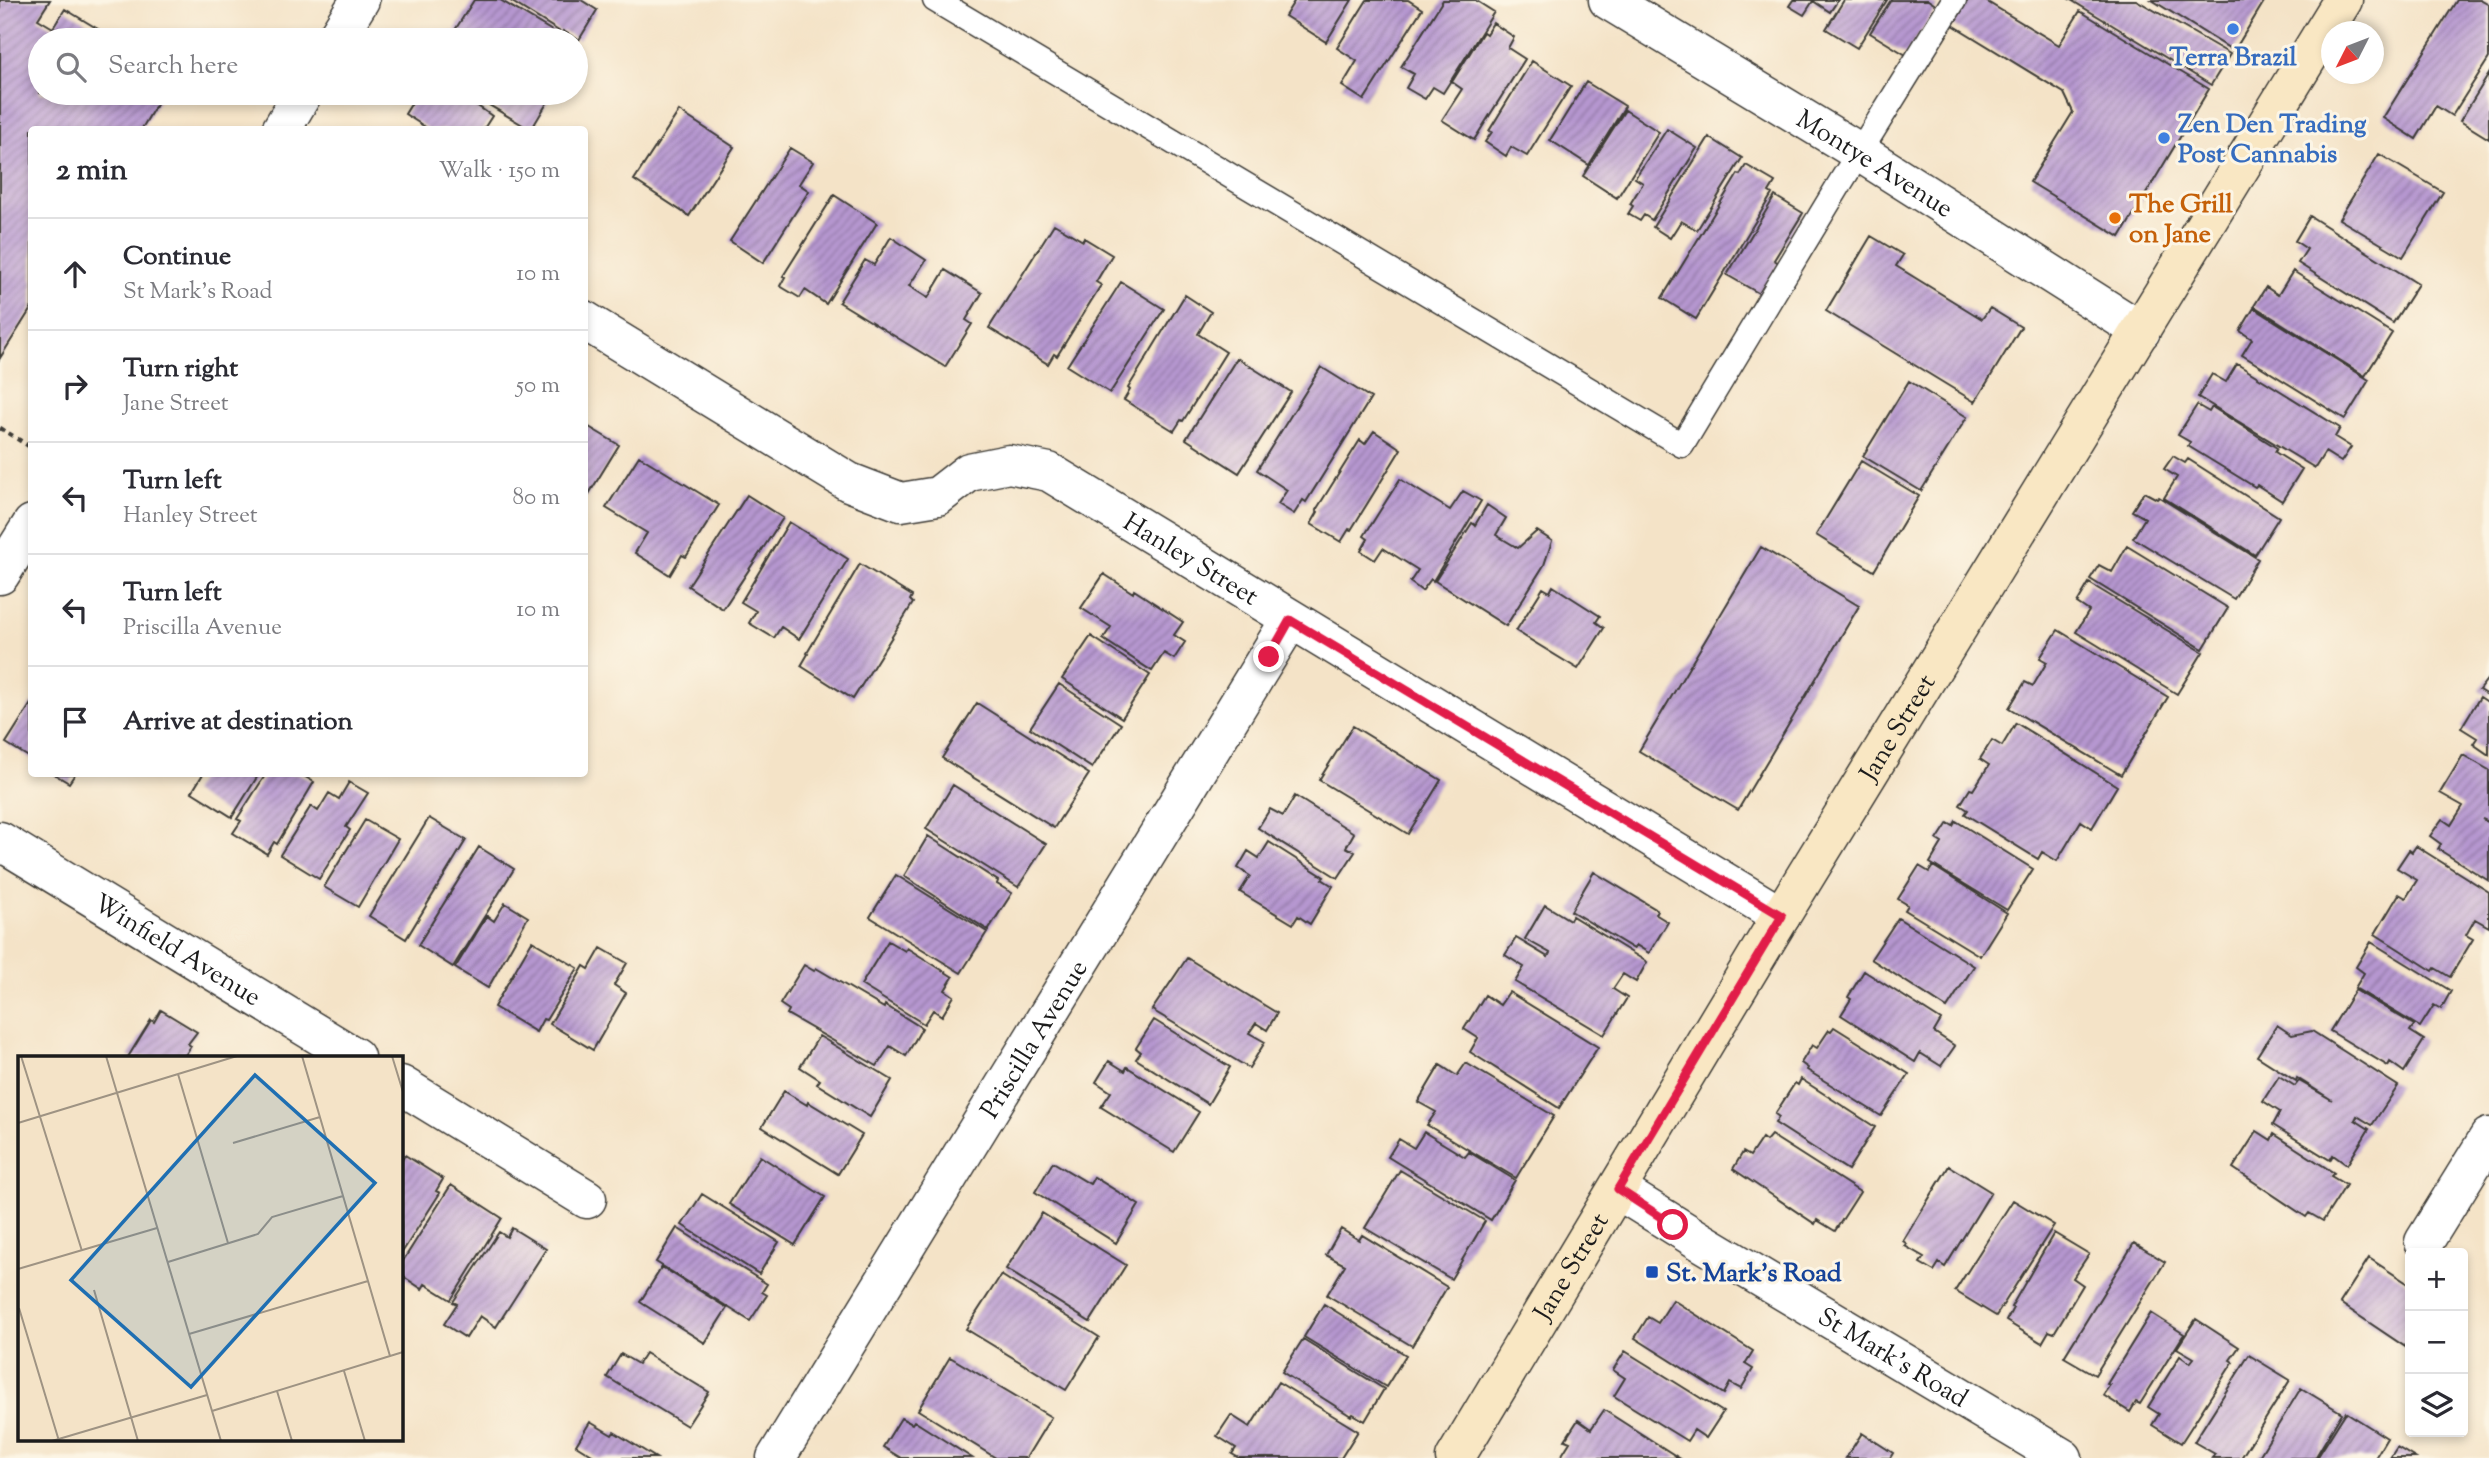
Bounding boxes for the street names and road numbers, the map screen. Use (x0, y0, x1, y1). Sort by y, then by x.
street label: Montye Avenue (1788, 102, 1960, 228)
street label: Hanley Street (1115, 505, 1265, 616)
street label: Jane Street (1851, 668, 1946, 791)
street label: Winfield Avenue (85, 886, 267, 1017)
street label: Priscilla Avenue (973, 954, 1098, 1126)
street label: Jane Street (1525, 1207, 1619, 1330)
street label: St Mark's Road (1810, 1300, 1975, 1418)

